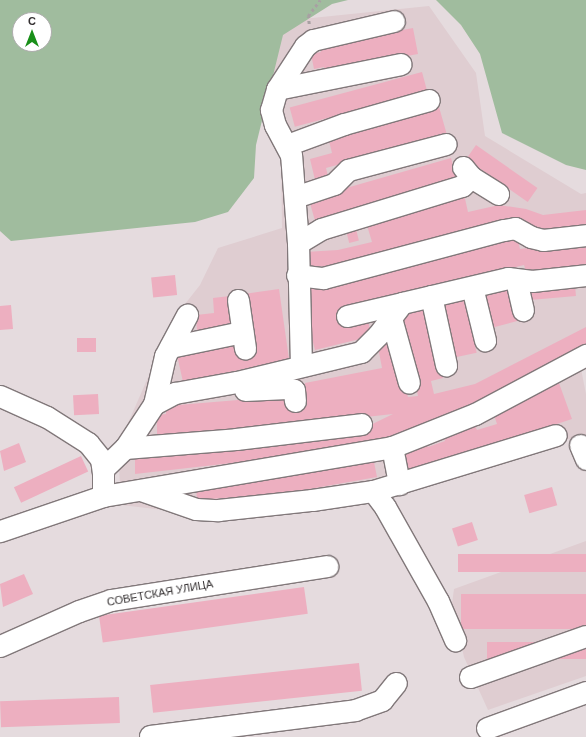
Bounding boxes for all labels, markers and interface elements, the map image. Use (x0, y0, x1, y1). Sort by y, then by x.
north arrow (12, 12, 52, 52)
text: С (28, 15, 36, 27)
street label: СОВЕТСКАЯ УЛИЦА (106, 577, 214, 609)

